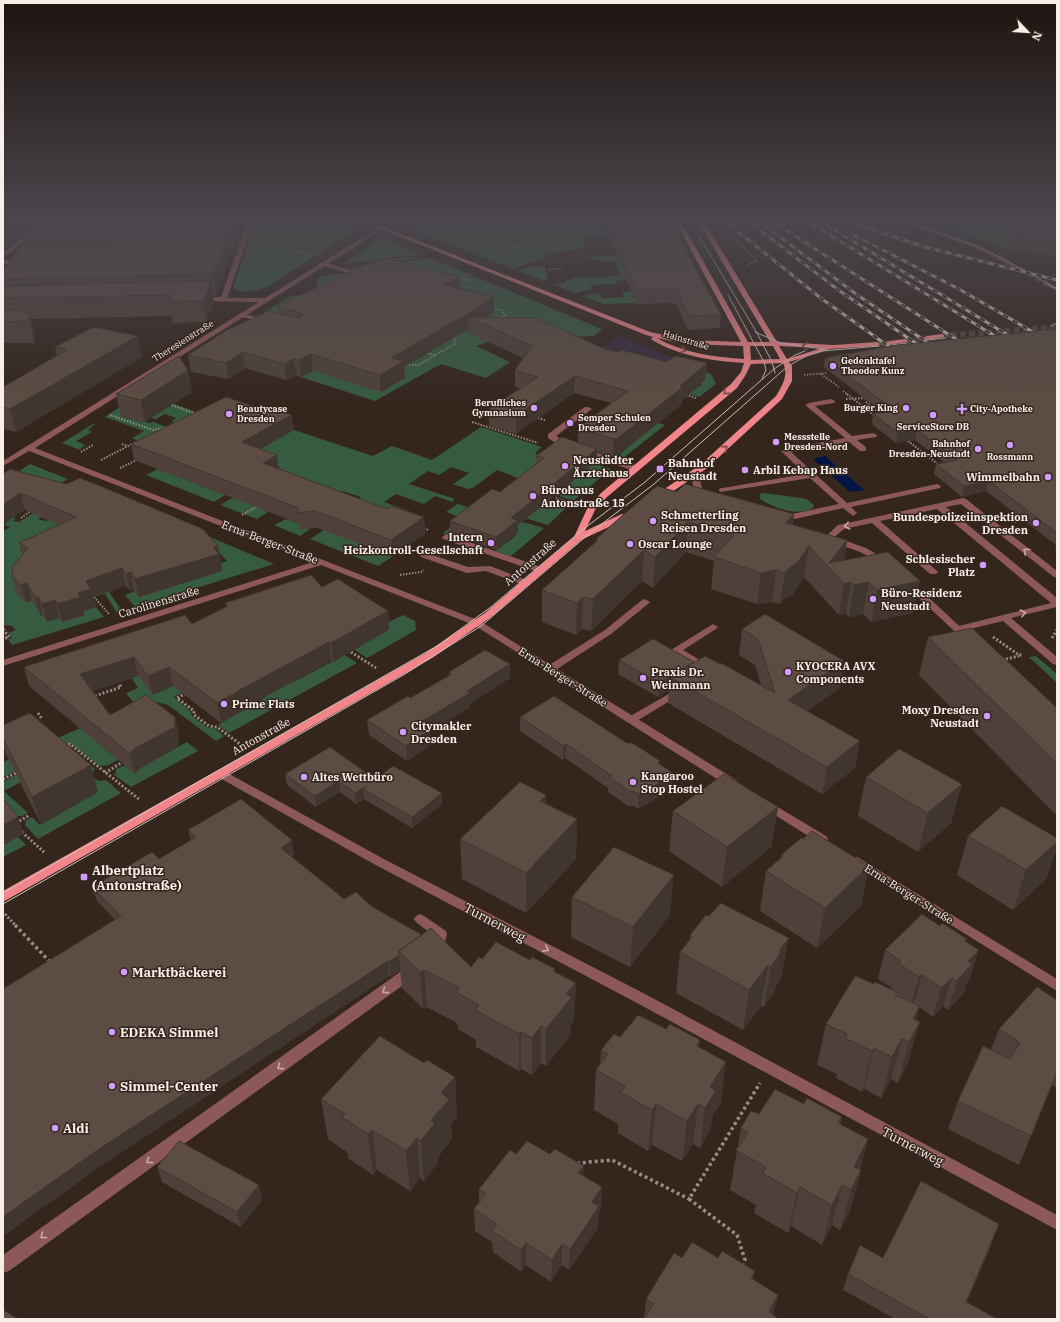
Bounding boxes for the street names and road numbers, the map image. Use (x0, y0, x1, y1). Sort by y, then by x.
street label: Theresienstraße (150, 317, 215, 364)
street label: Hainstraße (662, 327, 711, 352)
street label: Erna-Berger-Straße (220, 517, 320, 567)
street label: Antonstraße (501, 535, 559, 589)
street label: Carolinenstraße (117, 583, 201, 621)
street label: Erna-Berger-Straße (516, 644, 610, 710)
street label: Antonstraße (229, 714, 293, 758)
street label: Erna-Berger-Straße (862, 861, 956, 927)
street label: Turnerweg (461, 899, 529, 946)
street label: Turnerweg (879, 1123, 947, 1170)

